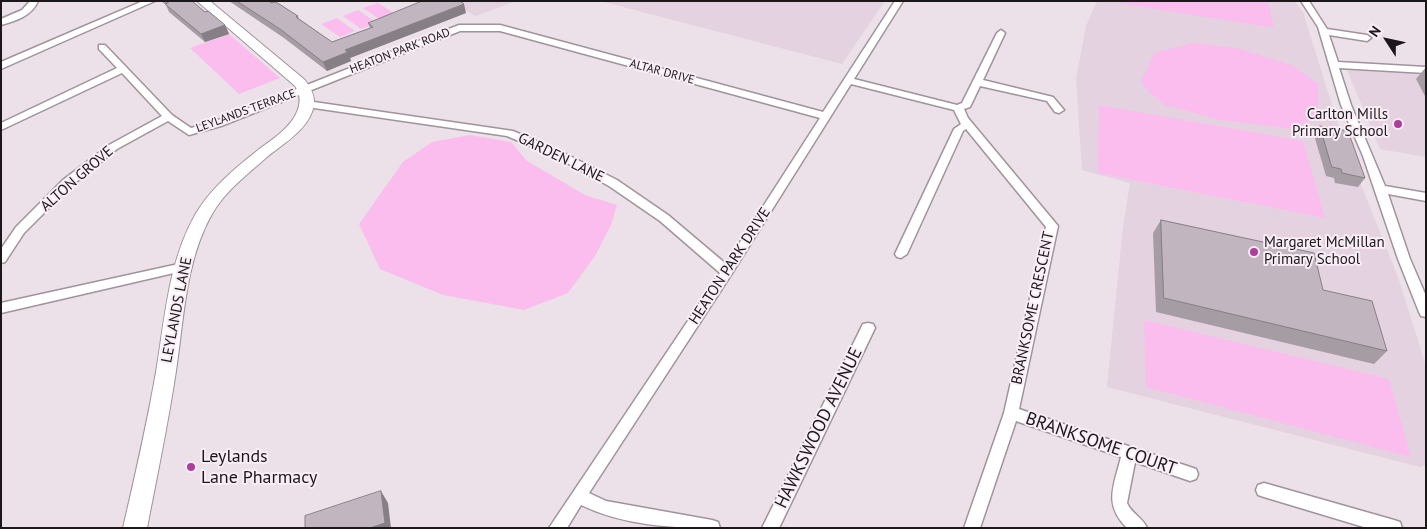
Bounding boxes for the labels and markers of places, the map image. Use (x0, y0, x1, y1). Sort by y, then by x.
place label: Carlton Mills Primary School (1292, 106, 1388, 141)
marker: Carlton Mills Primary School (1392, 118, 1404, 130)
place label: Margaret McMillan Primary School (1264, 234, 1385, 269)
marker: Margaret McMillan Primary School (1248, 246, 1260, 258)
place label: Leylands Lane Pharmacy (201, 446, 317, 488)
marker: Leylands Lane Pharmacy (185, 461, 197, 473)

